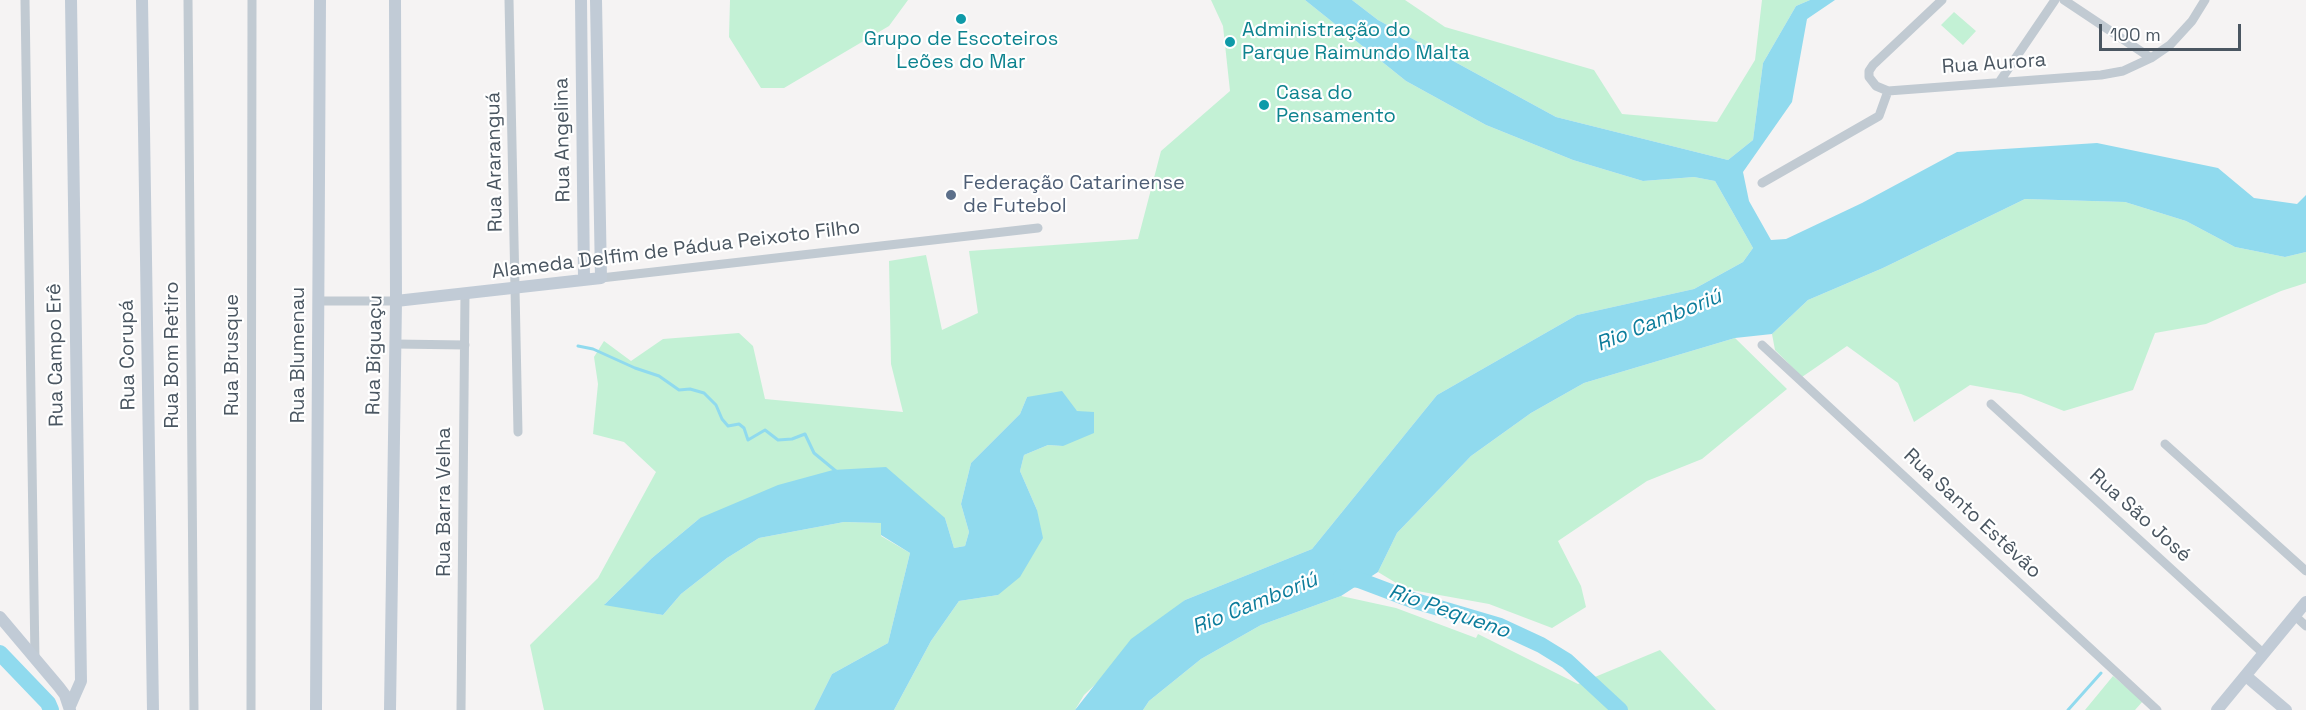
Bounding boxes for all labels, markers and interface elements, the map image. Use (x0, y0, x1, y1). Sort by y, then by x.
marker: Grupo de Escoteiros Leões do Mar (954, 12, 968, 26)
scale bar (2102, 12, 2244, 50)
place label: Administração do Parque Raimundo Malta (1242, 19, 1470, 66)
text: 100 m (2110, 23, 2161, 46)
place label: Grupo de Escoteiros Leões do Mar (864, 28, 1058, 75)
marker: Administração do Parque Raimundo Malta (1223, 35, 1237, 49)
street label: Rua Aurora (1941, 48, 2047, 80)
street label: Rua Angelina (550, 78, 576, 202)
place label: Casa do Pensamento (1276, 82, 1396, 129)
street label: Rua Araranguá (482, 92, 508, 232)
marker: Casa do Pensamento (1257, 98, 1271, 112)
place label: Federação Catarinense de Futebol (963, 172, 1185, 219)
marker: Federação Catarinense de Futebol (944, 188, 958, 202)
street label: Alameda Delfim de Pádua Peixoto Filho (490, 215, 862, 285)
street label: Rua Bom Retiro (161, 281, 185, 429)
street label: Rua Campo Erê (43, 283, 69, 427)
water label: Rio Camboriú (1593, 284, 1725, 358)
street label: Rua Blumenau (287, 287, 311, 423)
street label: Rua Brusque (221, 294, 245, 416)
street label: Rua Biguaçu (362, 295, 388, 415)
street label: Rua Corupá (115, 299, 141, 411)
street label: Rua Barra Velha (433, 427, 457, 577)
street label: Rua Santo Estêvão (1898, 444, 2046, 584)
street label: Rua São José (2084, 464, 2196, 568)
water label: Rio Camboriú (1189, 567, 1321, 641)
water label: Rio Pequeno (1385, 580, 1513, 644)

